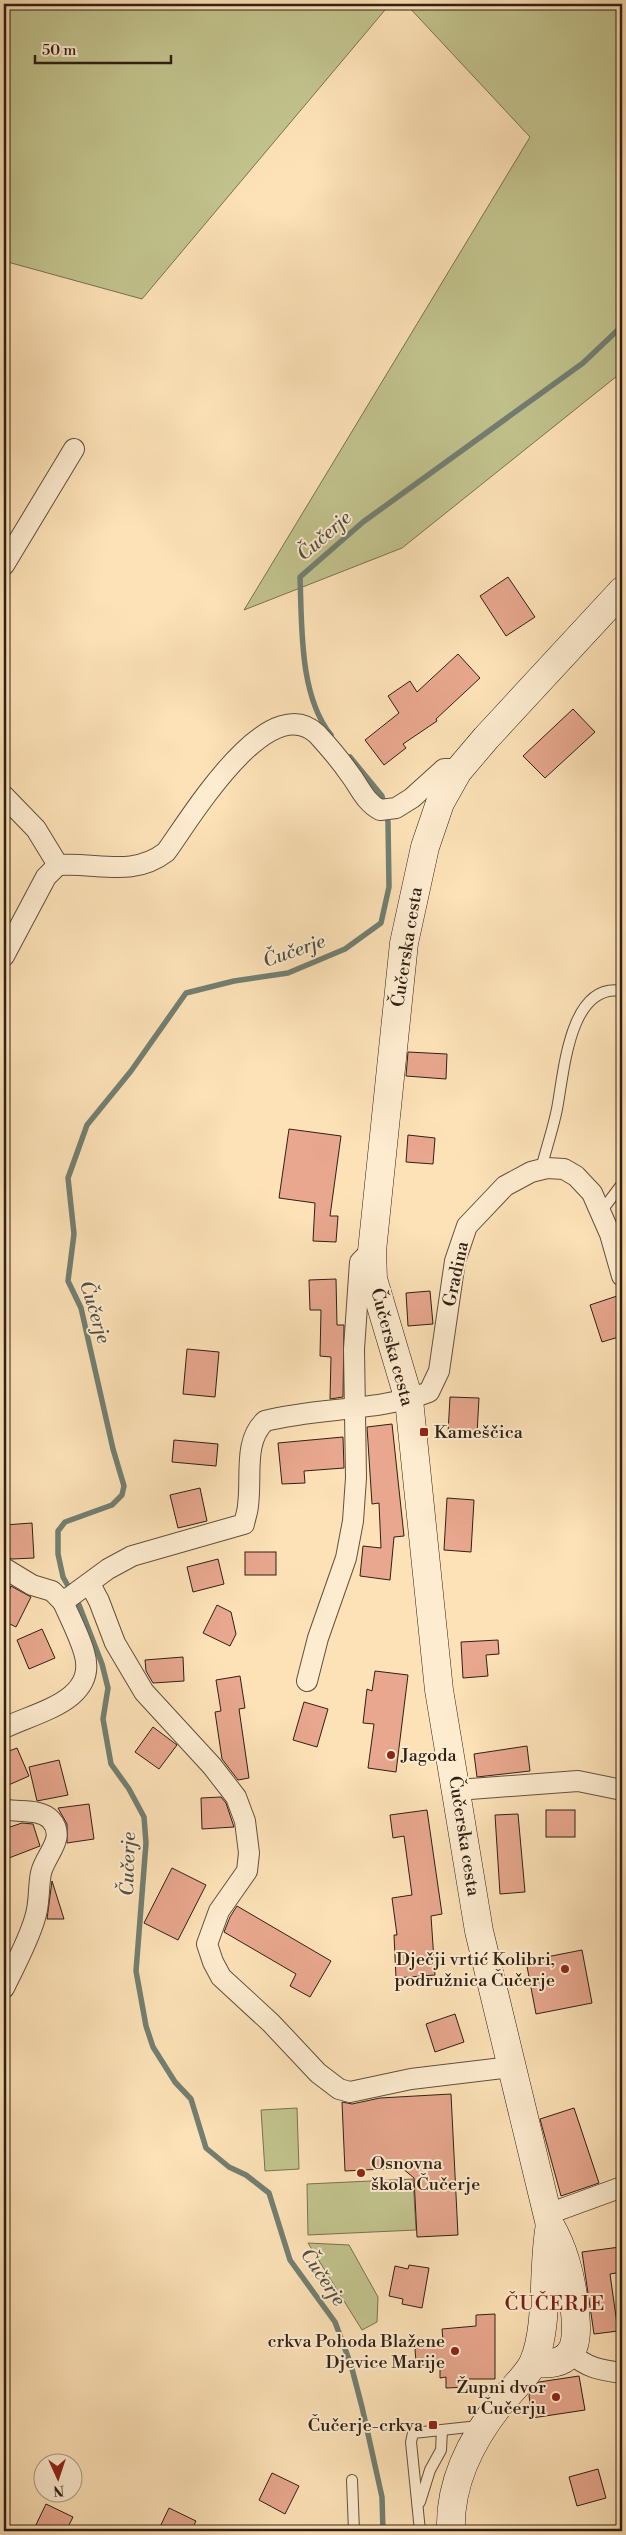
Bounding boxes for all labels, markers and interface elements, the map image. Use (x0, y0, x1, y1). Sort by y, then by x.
scale bar (35, 32, 171, 64)
text: 50 m (42, 41, 76, 60)
water label: Čučerje (291, 504, 356, 566)
street label: Čučerska cesta (386, 884, 428, 1009)
water label: Čučerje (259, 927, 328, 973)
street label: Gradina (438, 1238, 474, 1309)
water label: Čučerje (74, 1277, 118, 1346)
street label: Čučerska cesta (365, 1285, 419, 1409)
place label: Kameščica (434, 1421, 524, 1444)
marker: Kameščica (418, 1426, 430, 1438)
place label: Jagoda (400, 1744, 457, 1767)
marker: Jagoda (385, 1749, 397, 1761)
street label: Čučerska cesta (443, 1774, 485, 1899)
water label: Čučerje (113, 1831, 141, 1897)
place label: Dječji vrtić Kolibri, podružnica Čučerje (395, 1948, 555, 1992)
marker: Dječji vrtić Kolibri, podružnica Čučerje (559, 1963, 571, 1975)
place label: Osnovna škola Čučerje (371, 2152, 480, 2196)
marker: Osnovna škola Čučerje (355, 2167, 367, 2179)
water label: Čučerje (295, 2243, 353, 2310)
district label: ČUČERJE (505, 2291, 605, 2317)
place label: crkva Pohoda Blažene Djevice Marije (268, 2330, 445, 2374)
marker: crkva Pohoda Blažene Djevice Marije (449, 2345, 461, 2357)
place label: Župni dvor u Čučerju (456, 2376, 547, 2420)
marker: Župni dvor u Čučerju (550, 2391, 562, 2403)
place label: Čučerje-crkva (308, 2414, 424, 2437)
marker: Čučerje-crkva (427, 2419, 439, 2431)
north arrow (32, 2452, 82, 2502)
text: N (53, 2481, 65, 2499)

